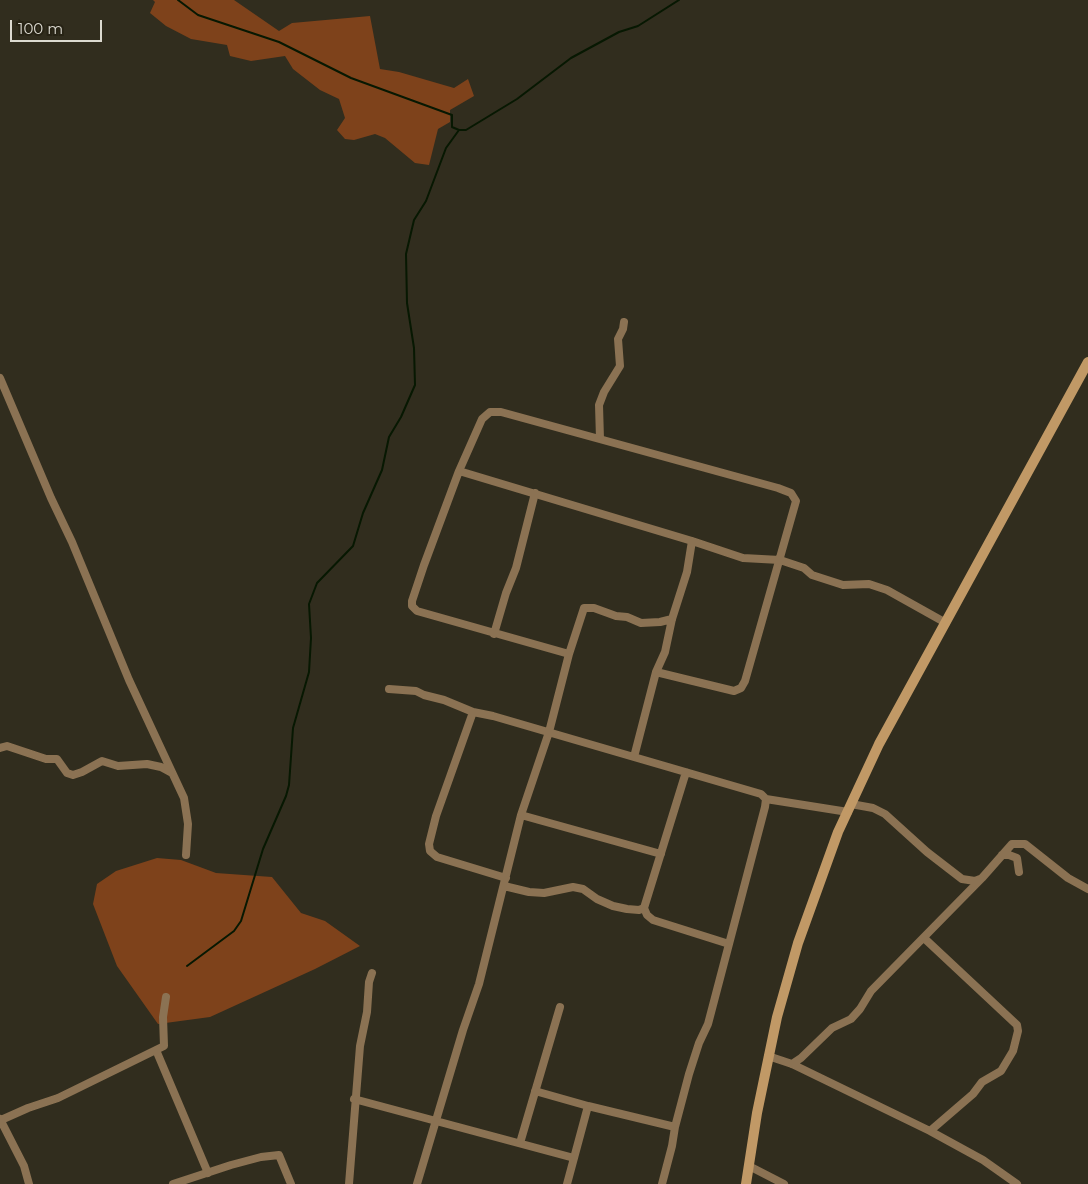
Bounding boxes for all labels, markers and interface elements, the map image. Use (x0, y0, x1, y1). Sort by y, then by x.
scale bar (12, 10, 105, 42)
text: 100 m (18, 19, 63, 38)

